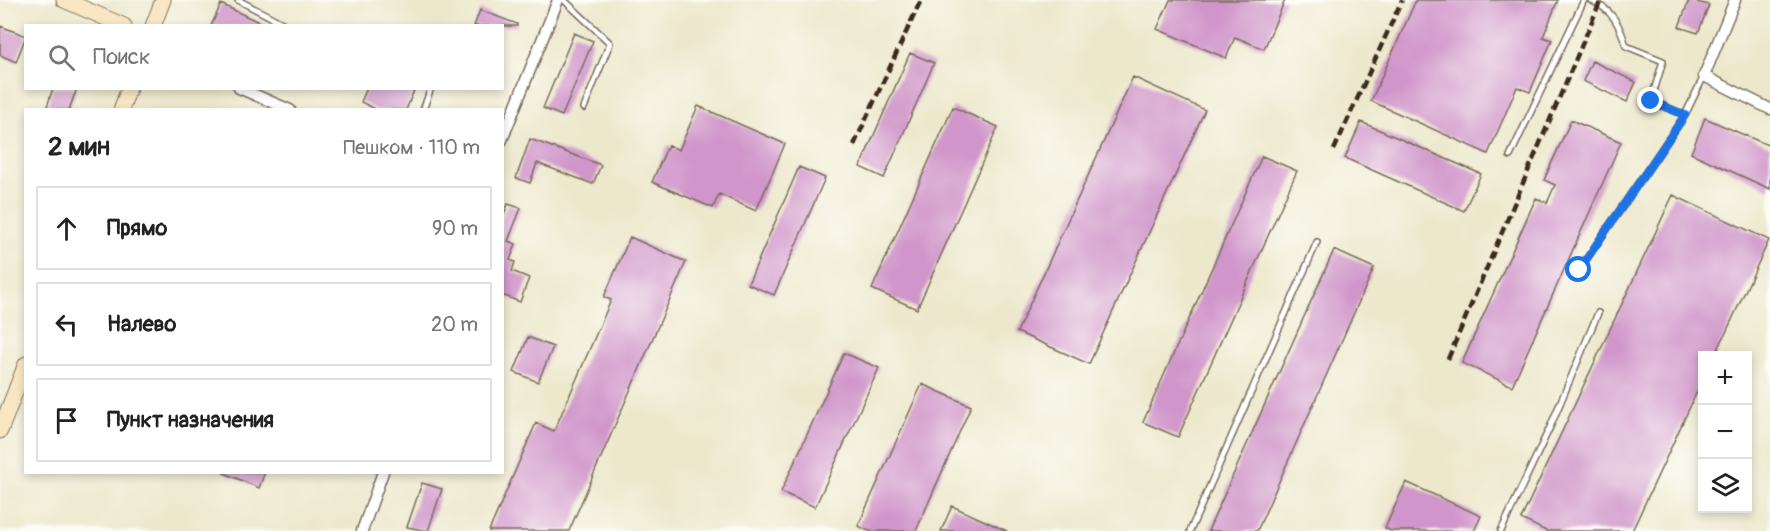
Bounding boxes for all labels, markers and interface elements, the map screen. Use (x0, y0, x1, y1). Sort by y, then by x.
search box (24, 24, 504, 90)
icon: search (45, 41, 78, 74)
text: Поиск (93, 43, 150, 71)
route end (1637, 87, 1663, 113)
text: 2 мин (48, 131, 110, 163)
text: Пешком · 110 m (343, 135, 480, 160)
icon: ahead (50, 212, 83, 245)
text: Прямо (107, 214, 167, 242)
text: 90 m (432, 216, 478, 241)
route start (1565, 256, 1591, 282)
icon: left (50, 308, 83, 341)
text: Налево (107, 310, 176, 338)
text: 20 m (431, 312, 478, 337)
map controls (1698, 351, 1752, 513)
button: + (1698, 351, 1752, 405)
icon: arrive (50, 404, 83, 437)
button: − (1698, 405, 1752, 459)
text: Пункт назначения (107, 406, 274, 434)
button: layers (1698, 459, 1752, 513)

